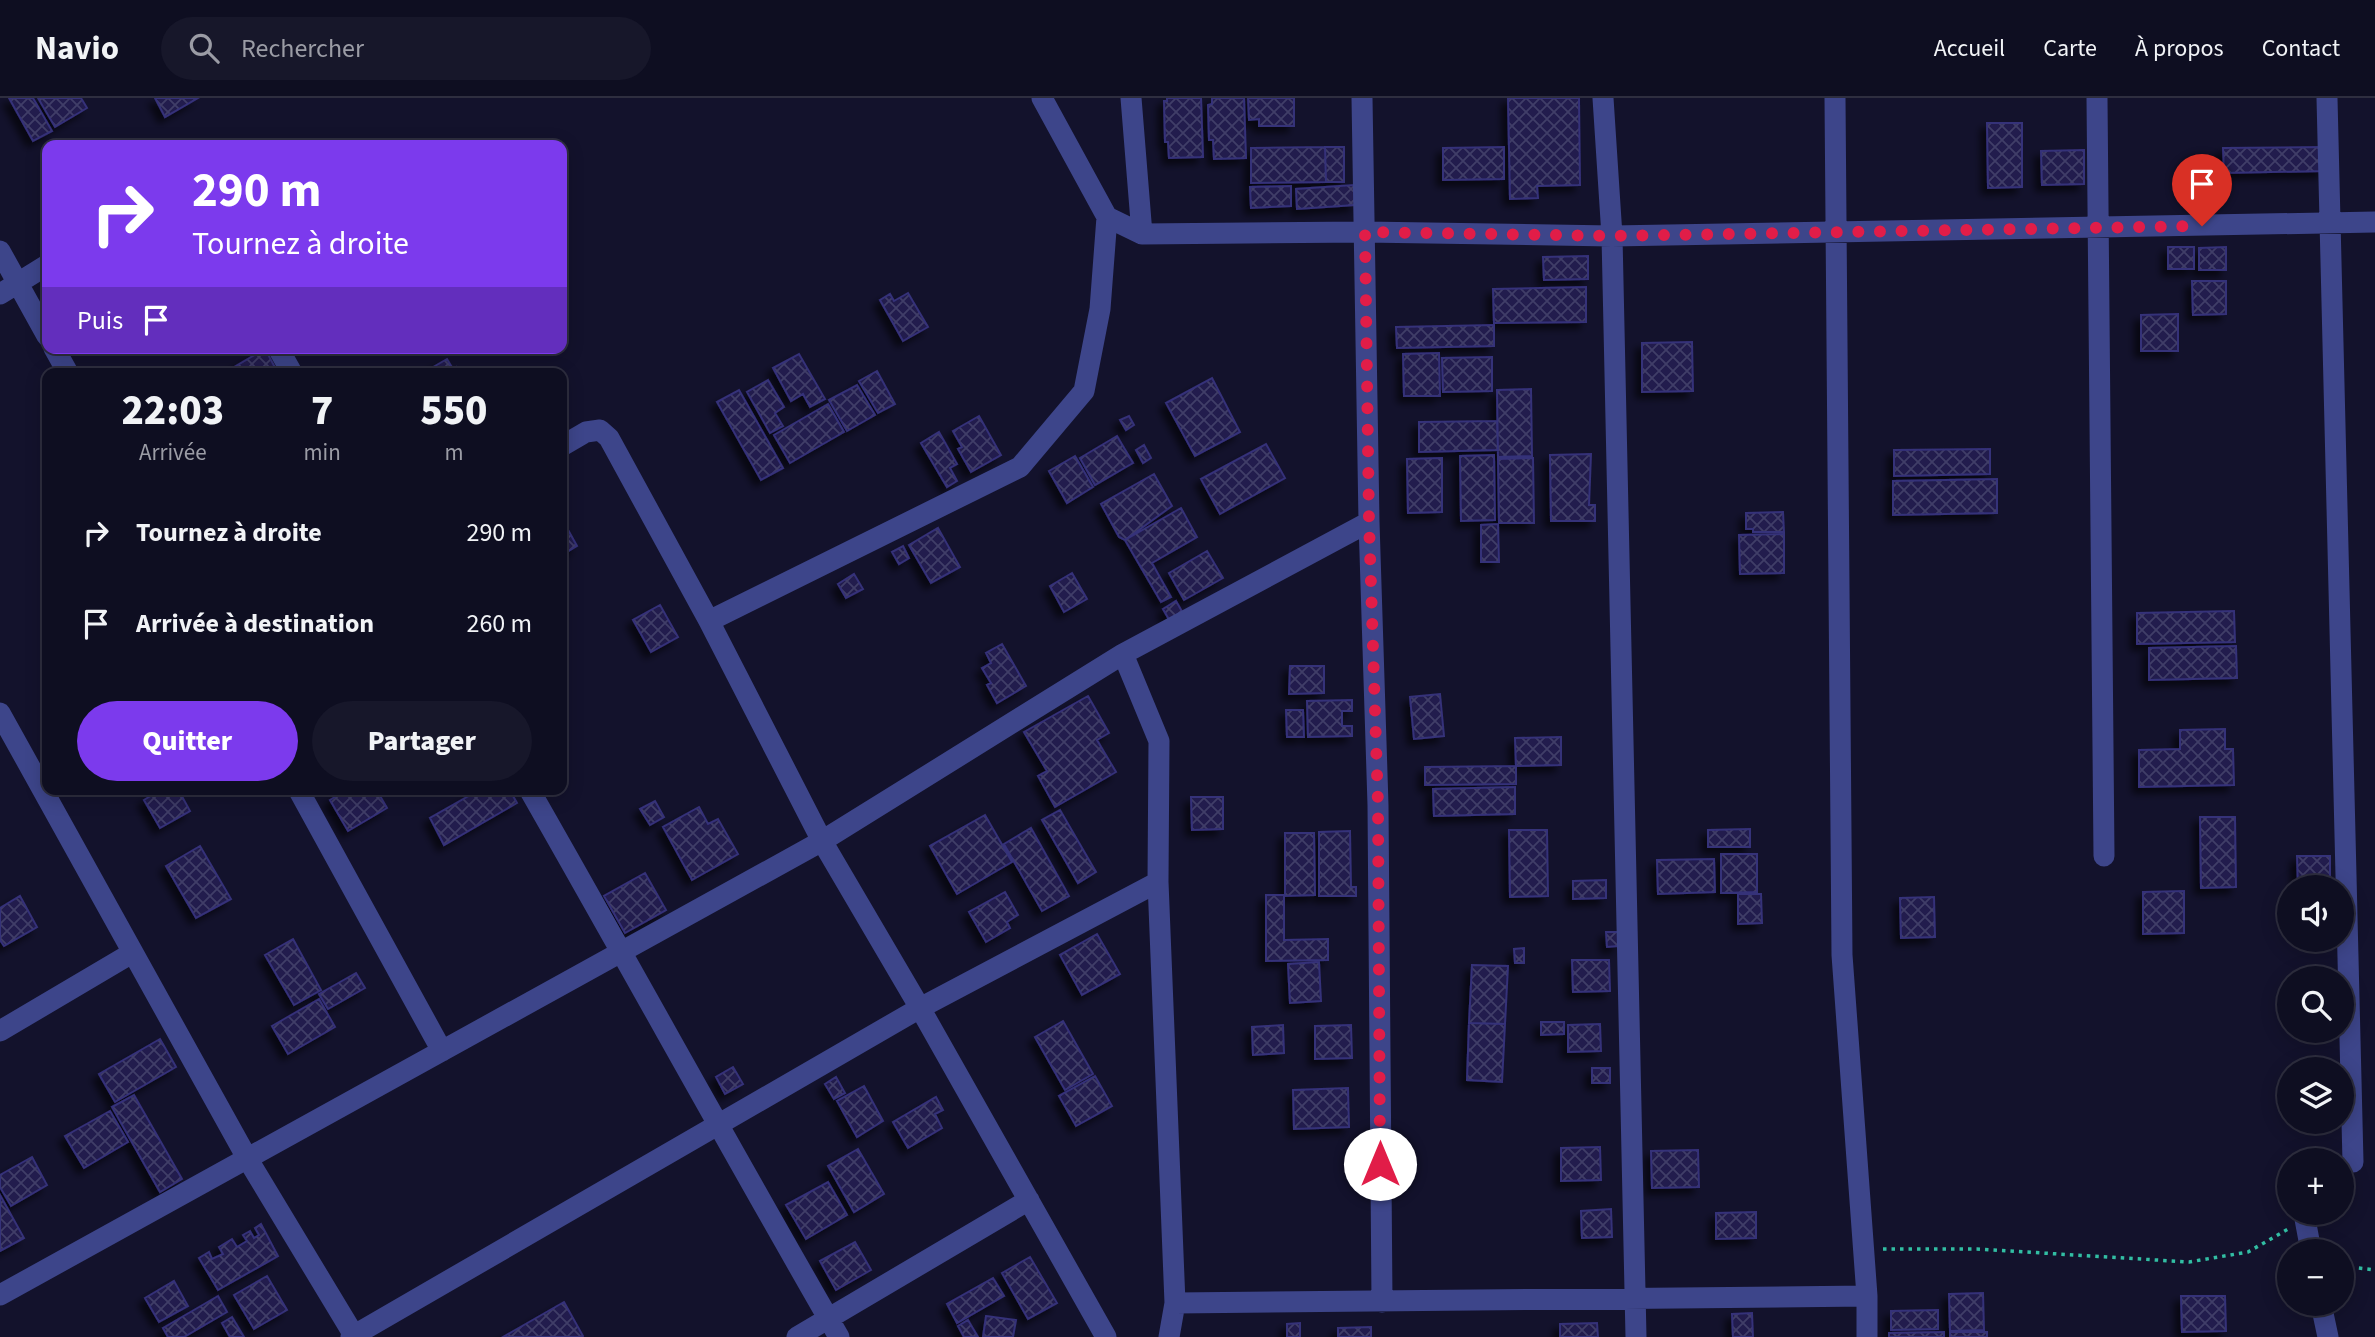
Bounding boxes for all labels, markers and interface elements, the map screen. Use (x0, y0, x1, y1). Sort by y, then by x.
search box (161, 17, 651, 80)
text: Navio (35, 25, 119, 72)
icon: search (185, 29, 223, 67)
text: Rechercher (241, 30, 364, 67)
text: Accueil (1934, 31, 2005, 66)
text: Carte (2043, 31, 2097, 66)
text: À propos (2135, 31, 2224, 66)
text: Contact (2262, 31, 2340, 66)
pin (2172, 154, 2232, 226)
text: 290 m (192, 156, 321, 226)
icon: arrive (2183, 165, 2221, 203)
icon: right (77, 168, 168, 259)
text: Tournez à droite (192, 221, 409, 267)
icon: arrive (137, 301, 175, 339)
text: Puis (77, 302, 123, 339)
text: 22:03 (121, 381, 224, 441)
text: 7 (311, 381, 333, 441)
text: 550 (420, 381, 488, 441)
text: Arrivée (139, 436, 207, 469)
text: min (304, 436, 341, 469)
text: m (444, 436, 463, 469)
icon: right (77, 514, 115, 552)
text: Tournez à droite (136, 514, 322, 551)
text: 290 m (466, 514, 532, 551)
icon: arrive (77, 605, 115, 643)
text: Arrivée à destination (136, 605, 374, 642)
text: 260 m (466, 605, 532, 642)
button: Quitter (77, 701, 298, 781)
button: Partager (312, 701, 532, 781)
map controls (2277, 875, 2354, 1316)
button: sound (2277, 875, 2354, 952)
button: search (2277, 966, 2354, 1043)
button: layers (2277, 1057, 2354, 1134)
position arrow (1343, 1127, 1417, 1201)
button: + (2277, 1148, 2354, 1225)
button: − (2277, 1239, 2354, 1316)

